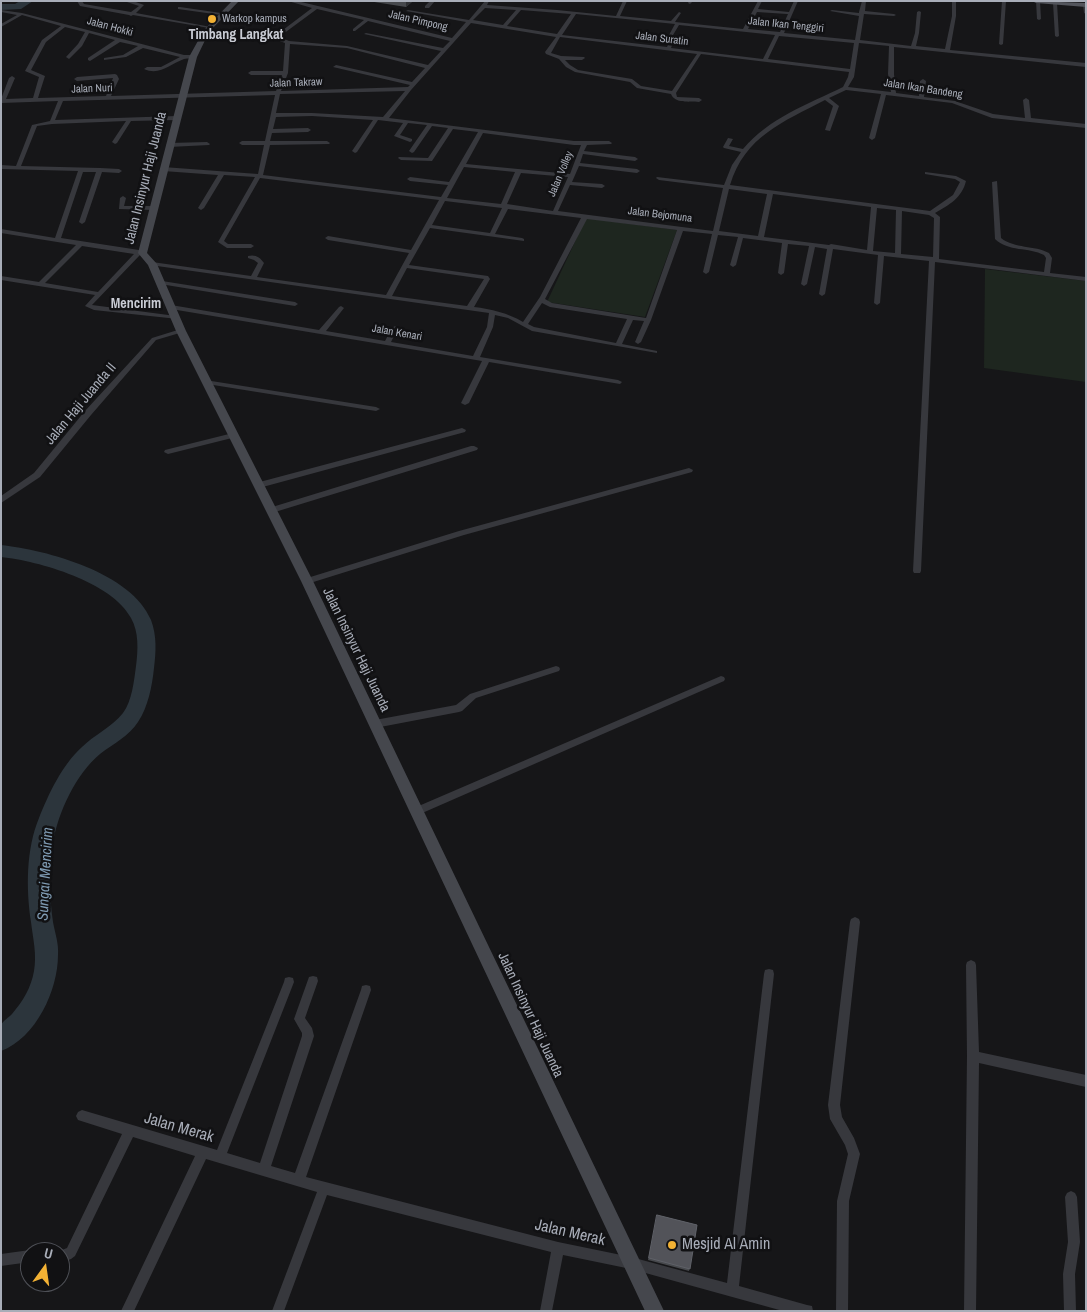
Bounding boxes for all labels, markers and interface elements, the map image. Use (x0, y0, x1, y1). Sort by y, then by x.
street label: Jalan Pimpong (387, 8, 449, 34)
place label: Warkop kampus (222, 12, 287, 26)
marker: Warkop kampus (206, 13, 218, 25)
street label: Jalan Ikan Tenggiri (747, 14, 825, 36)
street label: Jalan Hokki (86, 15, 134, 39)
district label: Timbang Langkat (189, 27, 283, 43)
street label: Jalan Suratin (635, 29, 689, 49)
street label: Jalan Takraw (269, 75, 323, 91)
street label: Jalan Ikan Bandeng (883, 76, 963, 102)
street label: Jalan Nuri (71, 82, 113, 96)
street label: Jalan Insinyur Haji Juanda (121, 110, 171, 246)
street label: Jalan Volley (546, 149, 576, 199)
street label: Jalan Bejomuna (627, 205, 693, 225)
district label: Mencirim (111, 296, 161, 312)
street label: Jalan Kenari (371, 322, 423, 344)
street label: Jalan Haji Juanda II (42, 360, 120, 448)
street label: Jalan Insinyur Haji Juanda (319, 585, 393, 715)
water label: Sungai Mencirim (35, 827, 57, 921)
street label: Jalan Insinyur Haji Juanda (494, 950, 566, 1080)
street label: Jalan Merak (142, 1109, 216, 1147)
street label: Jalan Merak (533, 1216, 607, 1250)
place label: Mesjid Al Amin (682, 1235, 770, 1255)
marker: Mesjid Al Amin (666, 1239, 678, 1251)
north arrow (20, 1242, 70, 1292)
text: U (42, 1244, 55, 1263)

